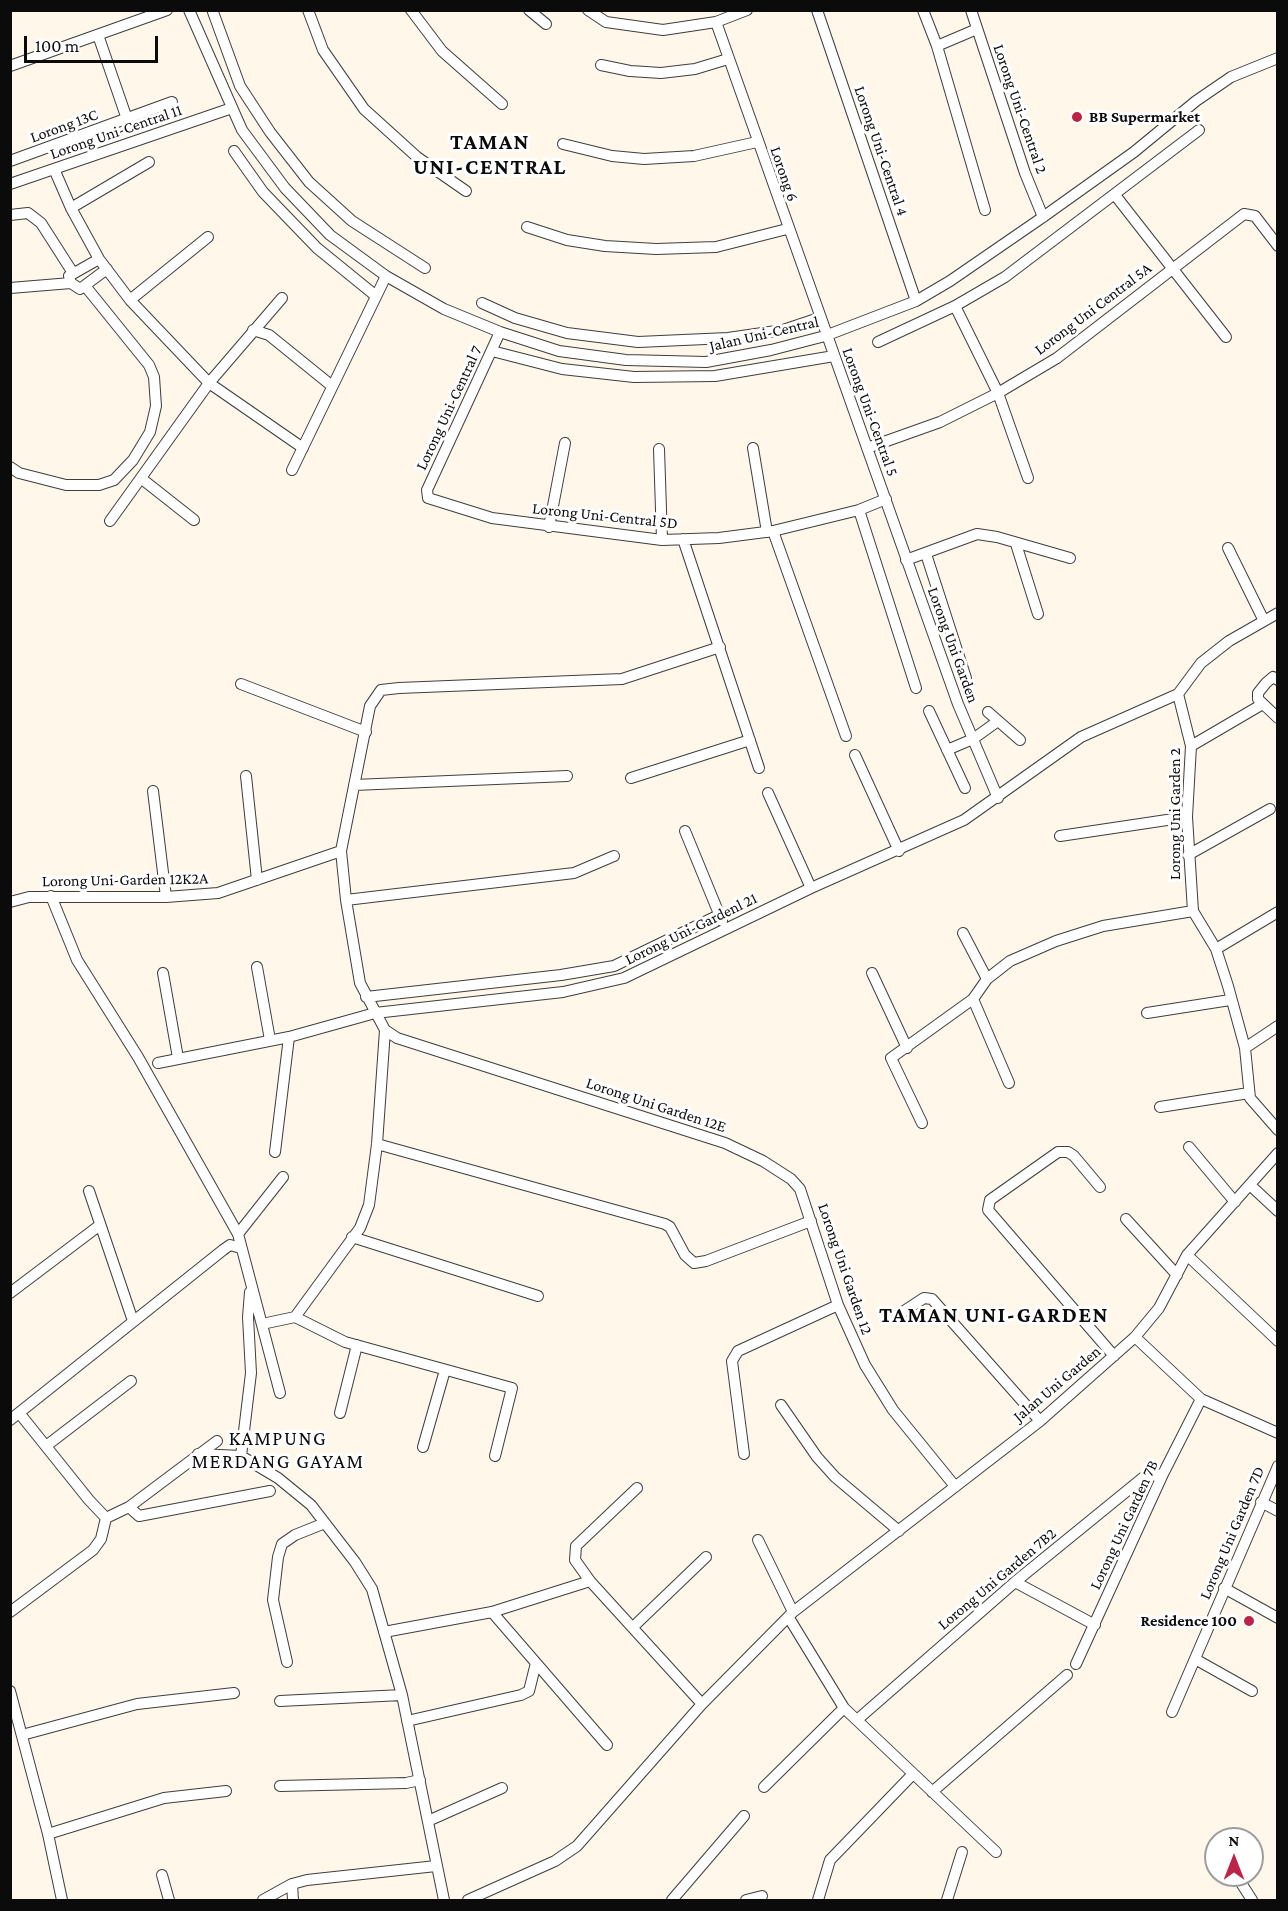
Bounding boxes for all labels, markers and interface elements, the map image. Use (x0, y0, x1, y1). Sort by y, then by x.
scale bar (27, 24, 160, 62)
text: 100 m (35, 36, 79, 56)
street label: Lorong Uni-Central 2 (989, 42, 1051, 176)
street label: Lorong Uni-Central 4 (850, 84, 912, 218)
street label: Lorong Uni-Central 11 (47, 100, 185, 164)
street label: Lorong 13C (27, 105, 101, 147)
place label: BB Supermarket (1089, 107, 1200, 127)
marker: BB Supermarket (1070, 110, 1084, 124)
district label: TAMAN UNI-CENTRAL (413, 129, 567, 180)
street label: Lorong 6 (766, 144, 802, 204)
street label: Lorong Uni Central 5A (1031, 259, 1155, 359)
street label: Jalan Uni-Central (707, 312, 821, 356)
street label: Lorong Uni-Central 7 (412, 343, 486, 473)
street label: Lorong Uni-Central 5 (838, 345, 902, 479)
street label: Lorong Uni-Central 5D (531, 499, 679, 533)
street label: Lorong Uni Garden (923, 585, 983, 705)
street label: Lorong Uni Garden 2 (1165, 748, 1185, 880)
street label: Lorong Uni-Garden 12K2A (42, 869, 208, 891)
street label: Lorong Uni-Gardenl 21 (622, 889, 760, 969)
street label: Lorong Uni Garden 12E (583, 1073, 729, 1137)
street label: Lorong Uni Garden 12 (814, 1201, 876, 1337)
district label: TAMAN UNI-GARDEN (879, 1302, 1109, 1328)
street label: Jalan Uni Garden (1009, 1342, 1105, 1426)
district label: KAMPUNG MERDANG GAYAM (191, 1427, 365, 1474)
street label: Lorong Uni Garden 7B (1086, 1457, 1162, 1593)
street label: Lorong Uni Garden 7D (1195, 1464, 1269, 1602)
street label: Lorong Uni Garden 7B2 (934, 1524, 1060, 1634)
place label: Residence 100 (1141, 1611, 1237, 1631)
marker: Residence 100 (1242, 1614, 1256, 1628)
north arrow (1204, 1827, 1264, 1887)
text: N (1229, 1832, 1239, 1849)

